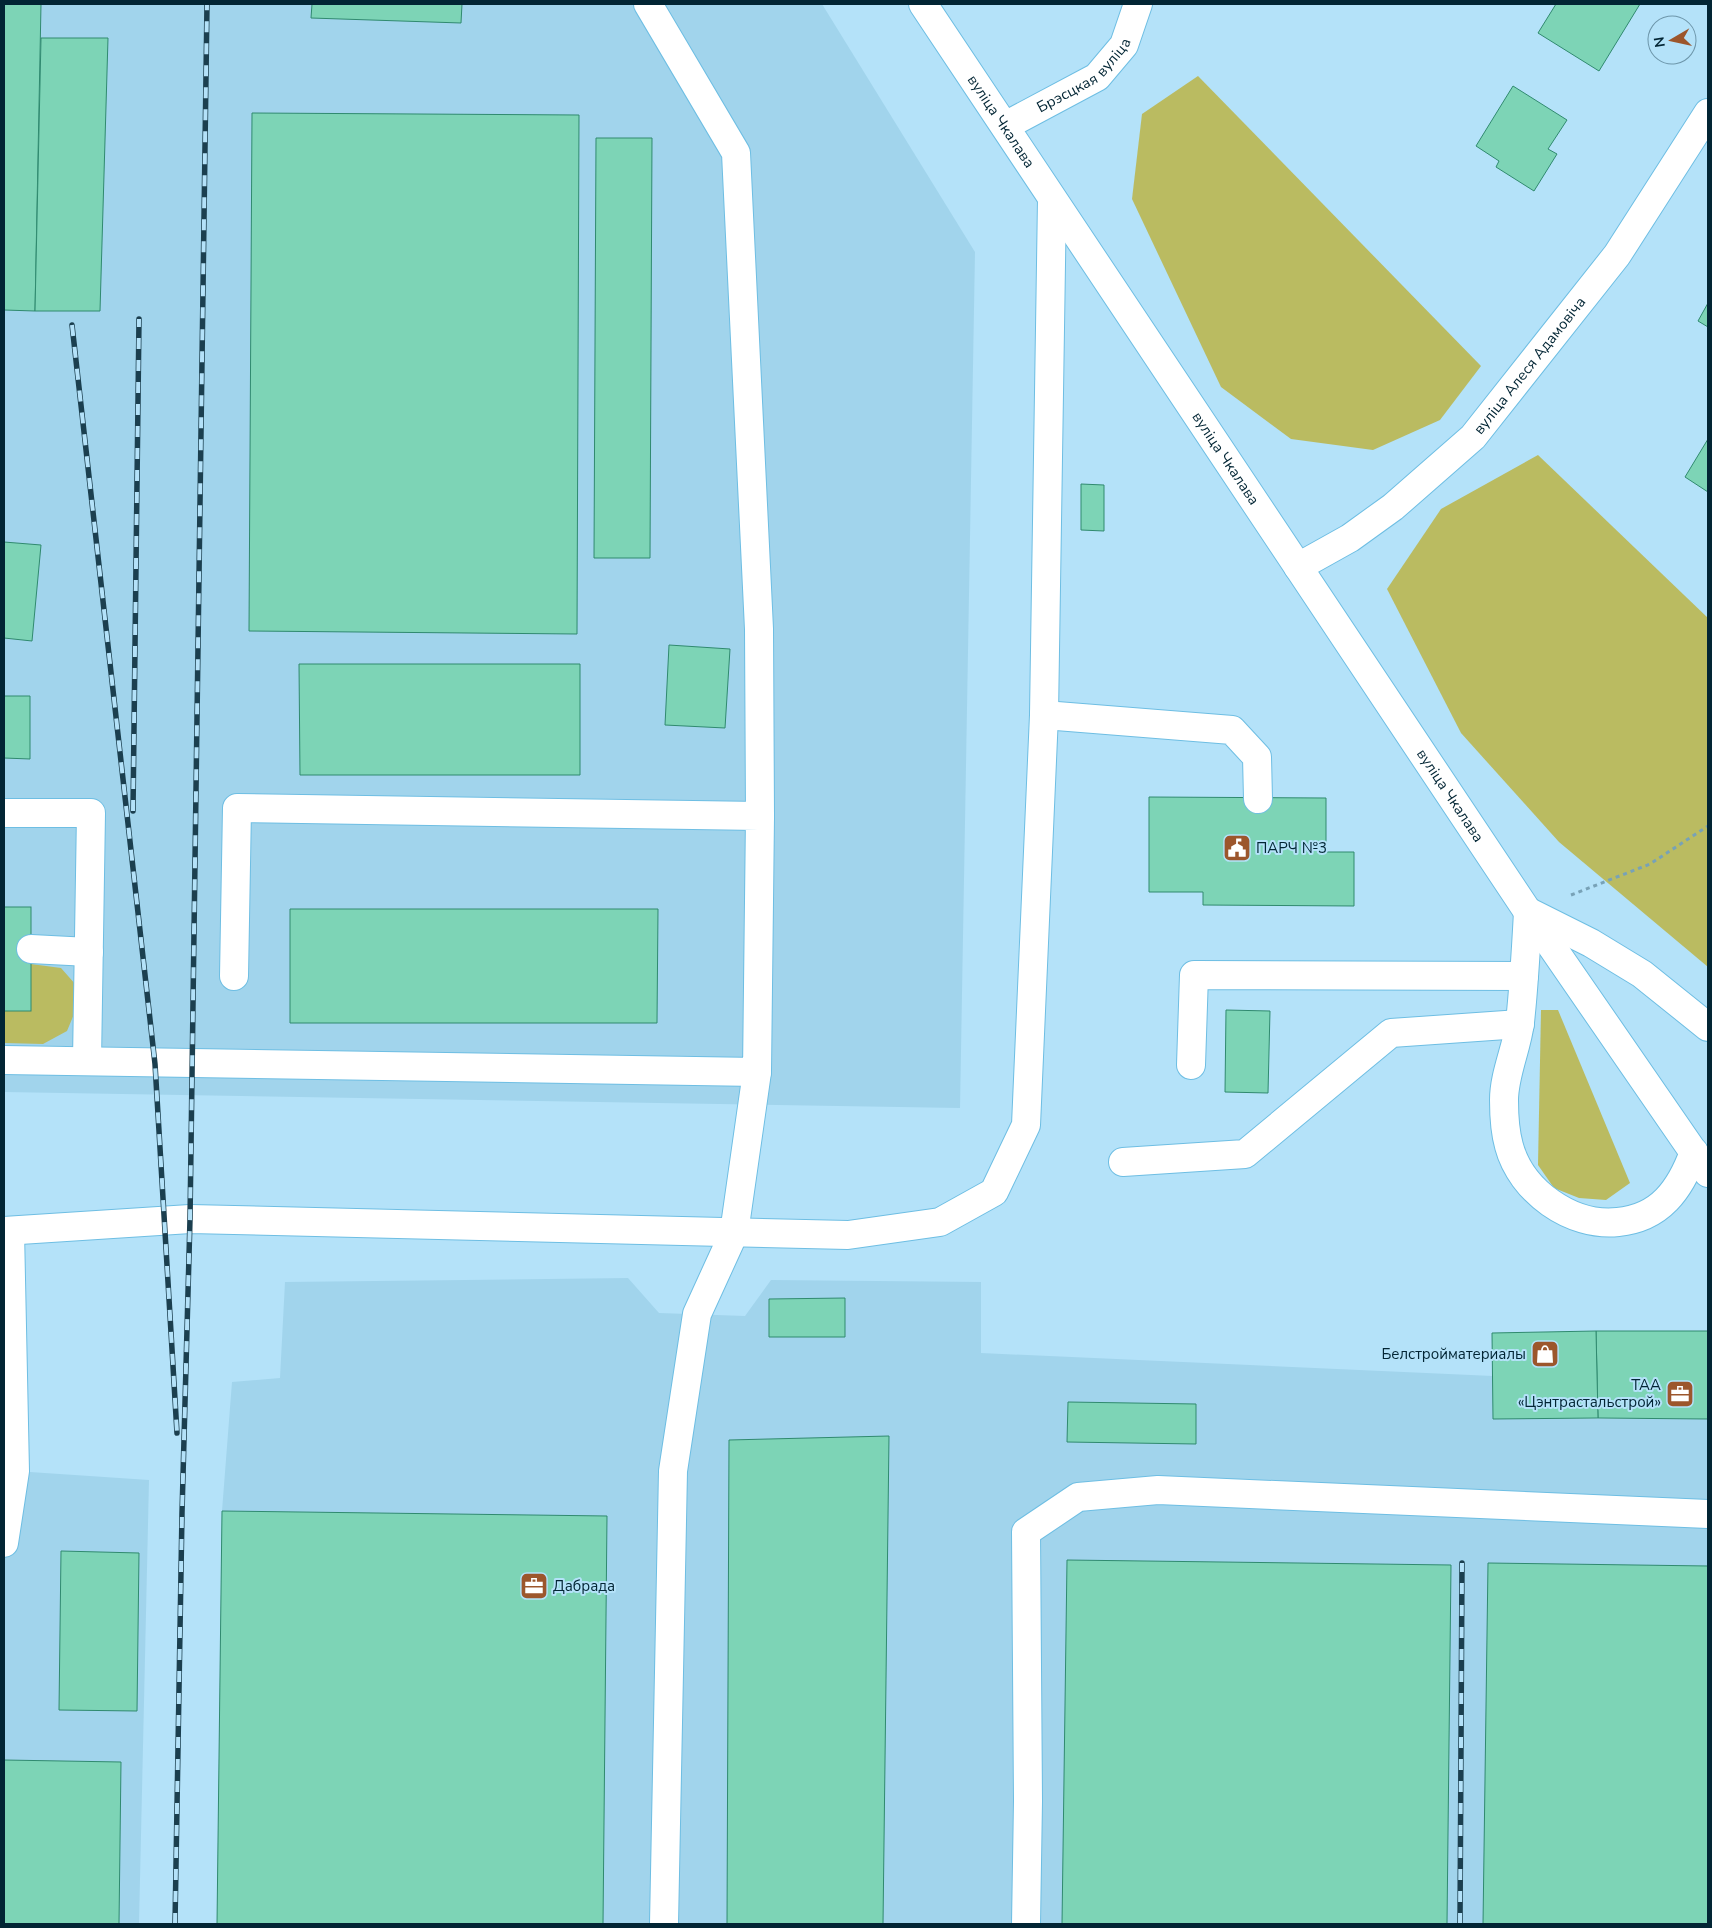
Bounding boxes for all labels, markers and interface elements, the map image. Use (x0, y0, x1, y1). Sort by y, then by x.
north arrow (1647, 15, 1697, 65)
text: N (1649, 35, 1670, 49)
street label: Брэсцкая вуліца (1033, 36, 1136, 117)
street label: вуліца Чкалава (963, 71, 1039, 172)
street label: вуліца Алеся Адамовіча (1469, 293, 1590, 438)
street label: вуліца Чкалава (1187, 408, 1264, 509)
street label: вуліца Чкалава (1412, 745, 1489, 846)
public building icon: ПАРЧ №3 (1222, 833, 1252, 863)
place label: ПАРЧ №3 (1256, 838, 1327, 858)
shop icon: Белстройматериалы (1530, 1339, 1560, 1369)
place label: Белстройматериалы (1381, 1344, 1526, 1364)
place label: ТАА «Цэнтрастальстрой» (1518, 1375, 1661, 1412)
office icon: ТАА «Цэнтрастальстрой» (1665, 1379, 1695, 1409)
office icon: Дабрада (519, 1571, 549, 1601)
place label: Дабрада (553, 1576, 615, 1596)

